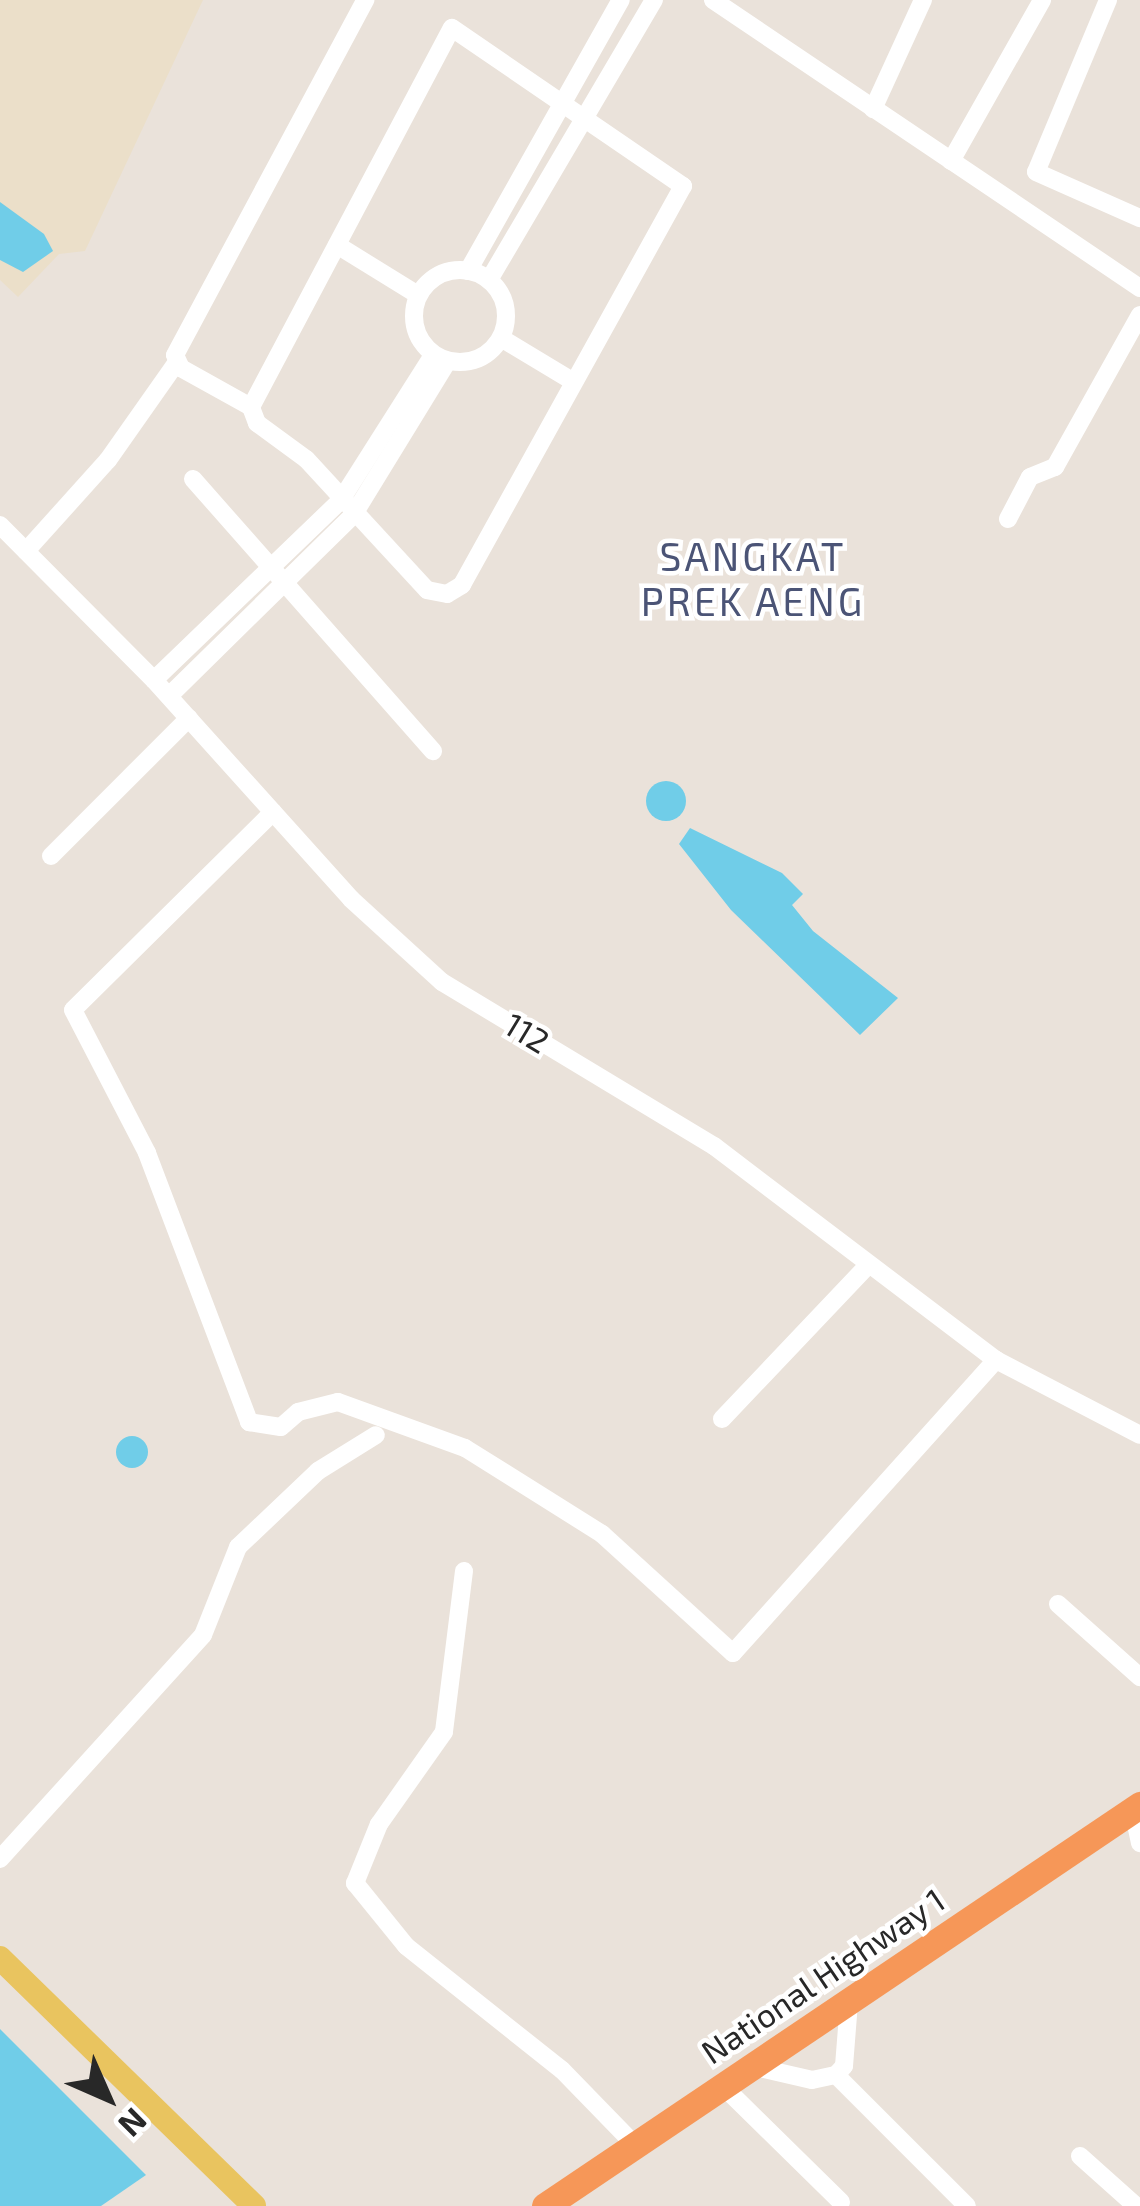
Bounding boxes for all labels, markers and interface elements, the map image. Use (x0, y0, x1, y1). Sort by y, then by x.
district label: SANGKAT PREK AENG (640, 534, 866, 625)
street label: 112 (498, 1004, 556, 1062)
street label: National Highway 1 (693, 1880, 953, 2072)
north arrow (48, 2038, 168, 2158)
text: N (111, 2101, 156, 2146)

